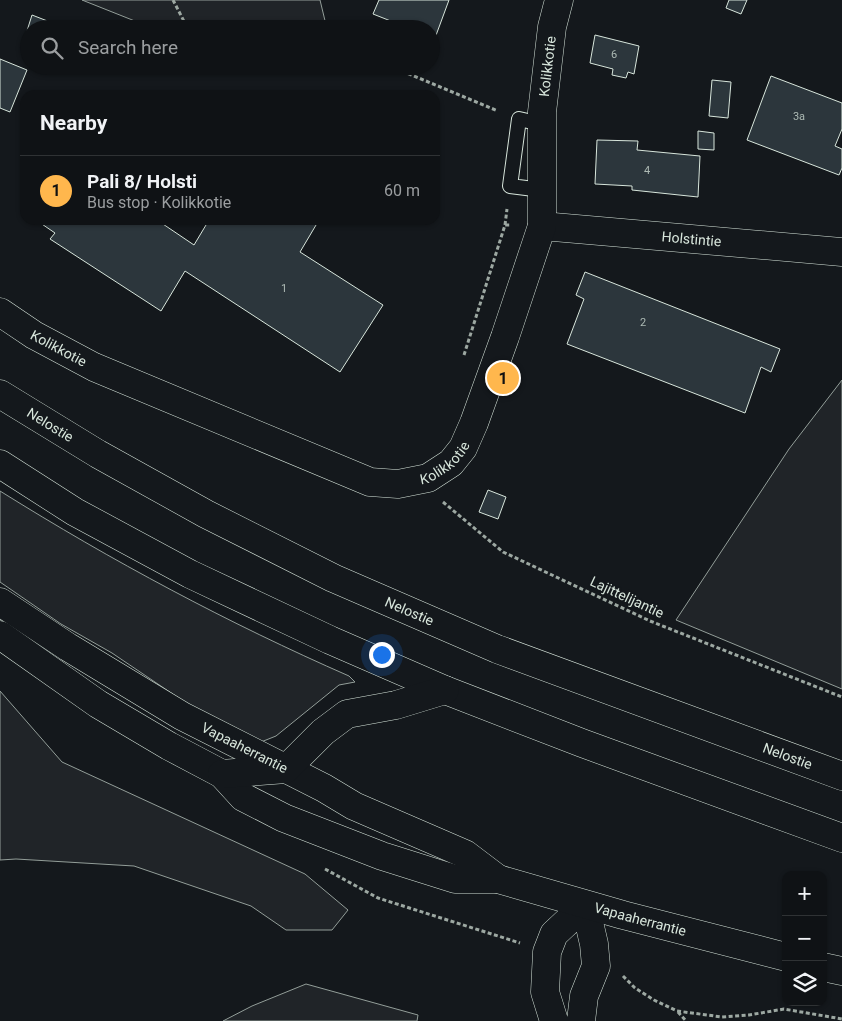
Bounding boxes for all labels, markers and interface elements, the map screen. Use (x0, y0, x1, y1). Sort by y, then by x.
search box (20, 20, 440, 75)
icon: search (38, 34, 66, 62)
street label: Kolikkotie (536, 35, 559, 98)
text: Search here (78, 36, 178, 59)
house number: 6 (611, 48, 617, 61)
house number: 3a (793, 110, 805, 123)
text: Nearby (40, 111, 107, 135)
house number: 4 (644, 164, 650, 177)
text: Pali 8/ Holsti (87, 170, 197, 193)
text: 1 (51, 181, 61, 200)
text: 60 m (384, 181, 420, 200)
text: Bus stop · Kolikkotie (87, 193, 231, 212)
street label: Holstintie (661, 228, 722, 250)
house number: 1 (281, 282, 287, 295)
house number: 2 (640, 316, 646, 329)
street label: Kolikkotie (28, 327, 89, 370)
pin: 1 (487, 359, 519, 397)
street label: Nelostie (24, 405, 76, 445)
street label: Kolikkotie (418, 439, 473, 487)
street label: Lajittelijantie (588, 573, 666, 621)
street label: Nelostie (383, 594, 436, 629)
your location (369, 642, 395, 668)
street label: Vapaaherrantie (199, 719, 290, 776)
street label: Nelostie (761, 740, 814, 772)
map controls (782, 871, 827, 1006)
button: + (782, 871, 827, 916)
street label: Vapaaherrantie (592, 899, 688, 939)
button: − (782, 916, 827, 961)
button: layers (782, 961, 827, 1006)

